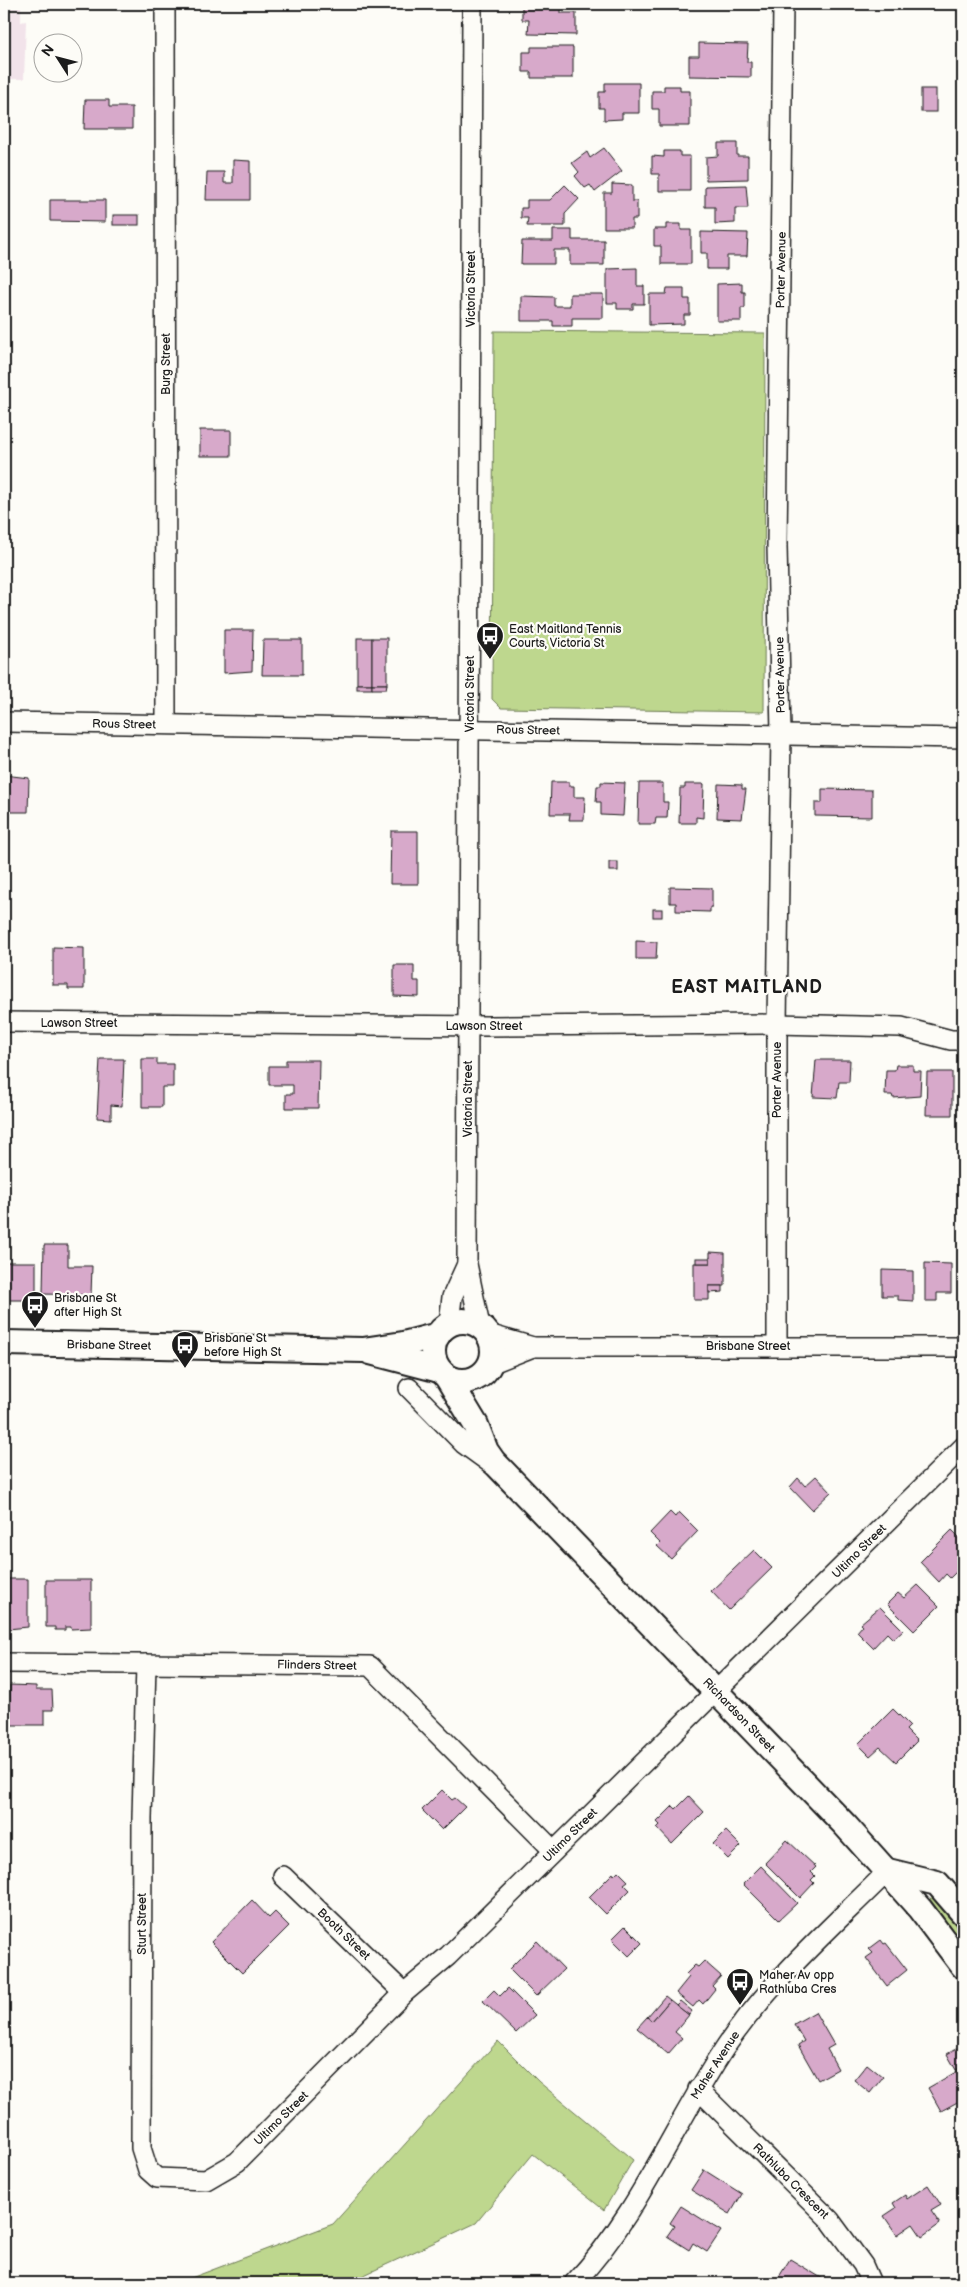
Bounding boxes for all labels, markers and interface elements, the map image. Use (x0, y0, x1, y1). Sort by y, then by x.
north arrow (32, 32, 82, 82)
text: N (38, 41, 58, 60)
street label: Porter Avenue (773, 232, 790, 308)
street label: Victoria Street (464, 250, 479, 327)
street label: Burg Street (159, 333, 174, 395)
bus stop icon: East Maitland Tennis Courts, Victoria St (475, 621, 505, 660)
place label: East Maitland Tennis Courts, Victoria St (509, 622, 622, 651)
street label: Porter Avenue (772, 637, 789, 713)
street label: Victoria Street (463, 655, 478, 732)
street label: Rous Street (92, 716, 156, 733)
street label: Rous Street (496, 722, 560, 739)
district label: EAST MAITLAND (671, 977, 823, 998)
street label: Lawson Street (41, 1016, 118, 1031)
street label: Lawson Street (446, 1019, 523, 1034)
street label: Porter Avenue (770, 1042, 785, 1118)
street label: Victoria Street (461, 1060, 476, 1137)
bus stop icon: Brisbane St after High St (20, 1290, 50, 1329)
place label: Brisbane St after High St (54, 1291, 122, 1320)
bus stop icon: Brisbane St before High St (170, 1330, 200, 1369)
place label: Brisbane St before High St (204, 1331, 282, 1360)
street label: Brisbane Street (67, 1337, 152, 1354)
street label: Brisbane Street (706, 1339, 791, 1354)
street label: Ultimo Street (829, 1521, 890, 1582)
street label: Flinders Street (277, 1657, 357, 1674)
street label: Richardson Street (699, 1675, 778, 1756)
street label: Ultimo Street (540, 1805, 601, 1866)
street label: Sturt Street (135, 1893, 150, 1955)
street label: Booth Street (314, 1905, 374, 1964)
bus stop icon: Maher Av opp Rathluba Cres (725, 1967, 755, 2006)
place label: Maher Av opp Rathluba Cres (759, 1968, 837, 1997)
street label: Maher Avenue (688, 2028, 743, 2102)
street label: Ultimo Street (251, 2088, 312, 2149)
street label: Rathluba Crescent (749, 2140, 832, 2223)

